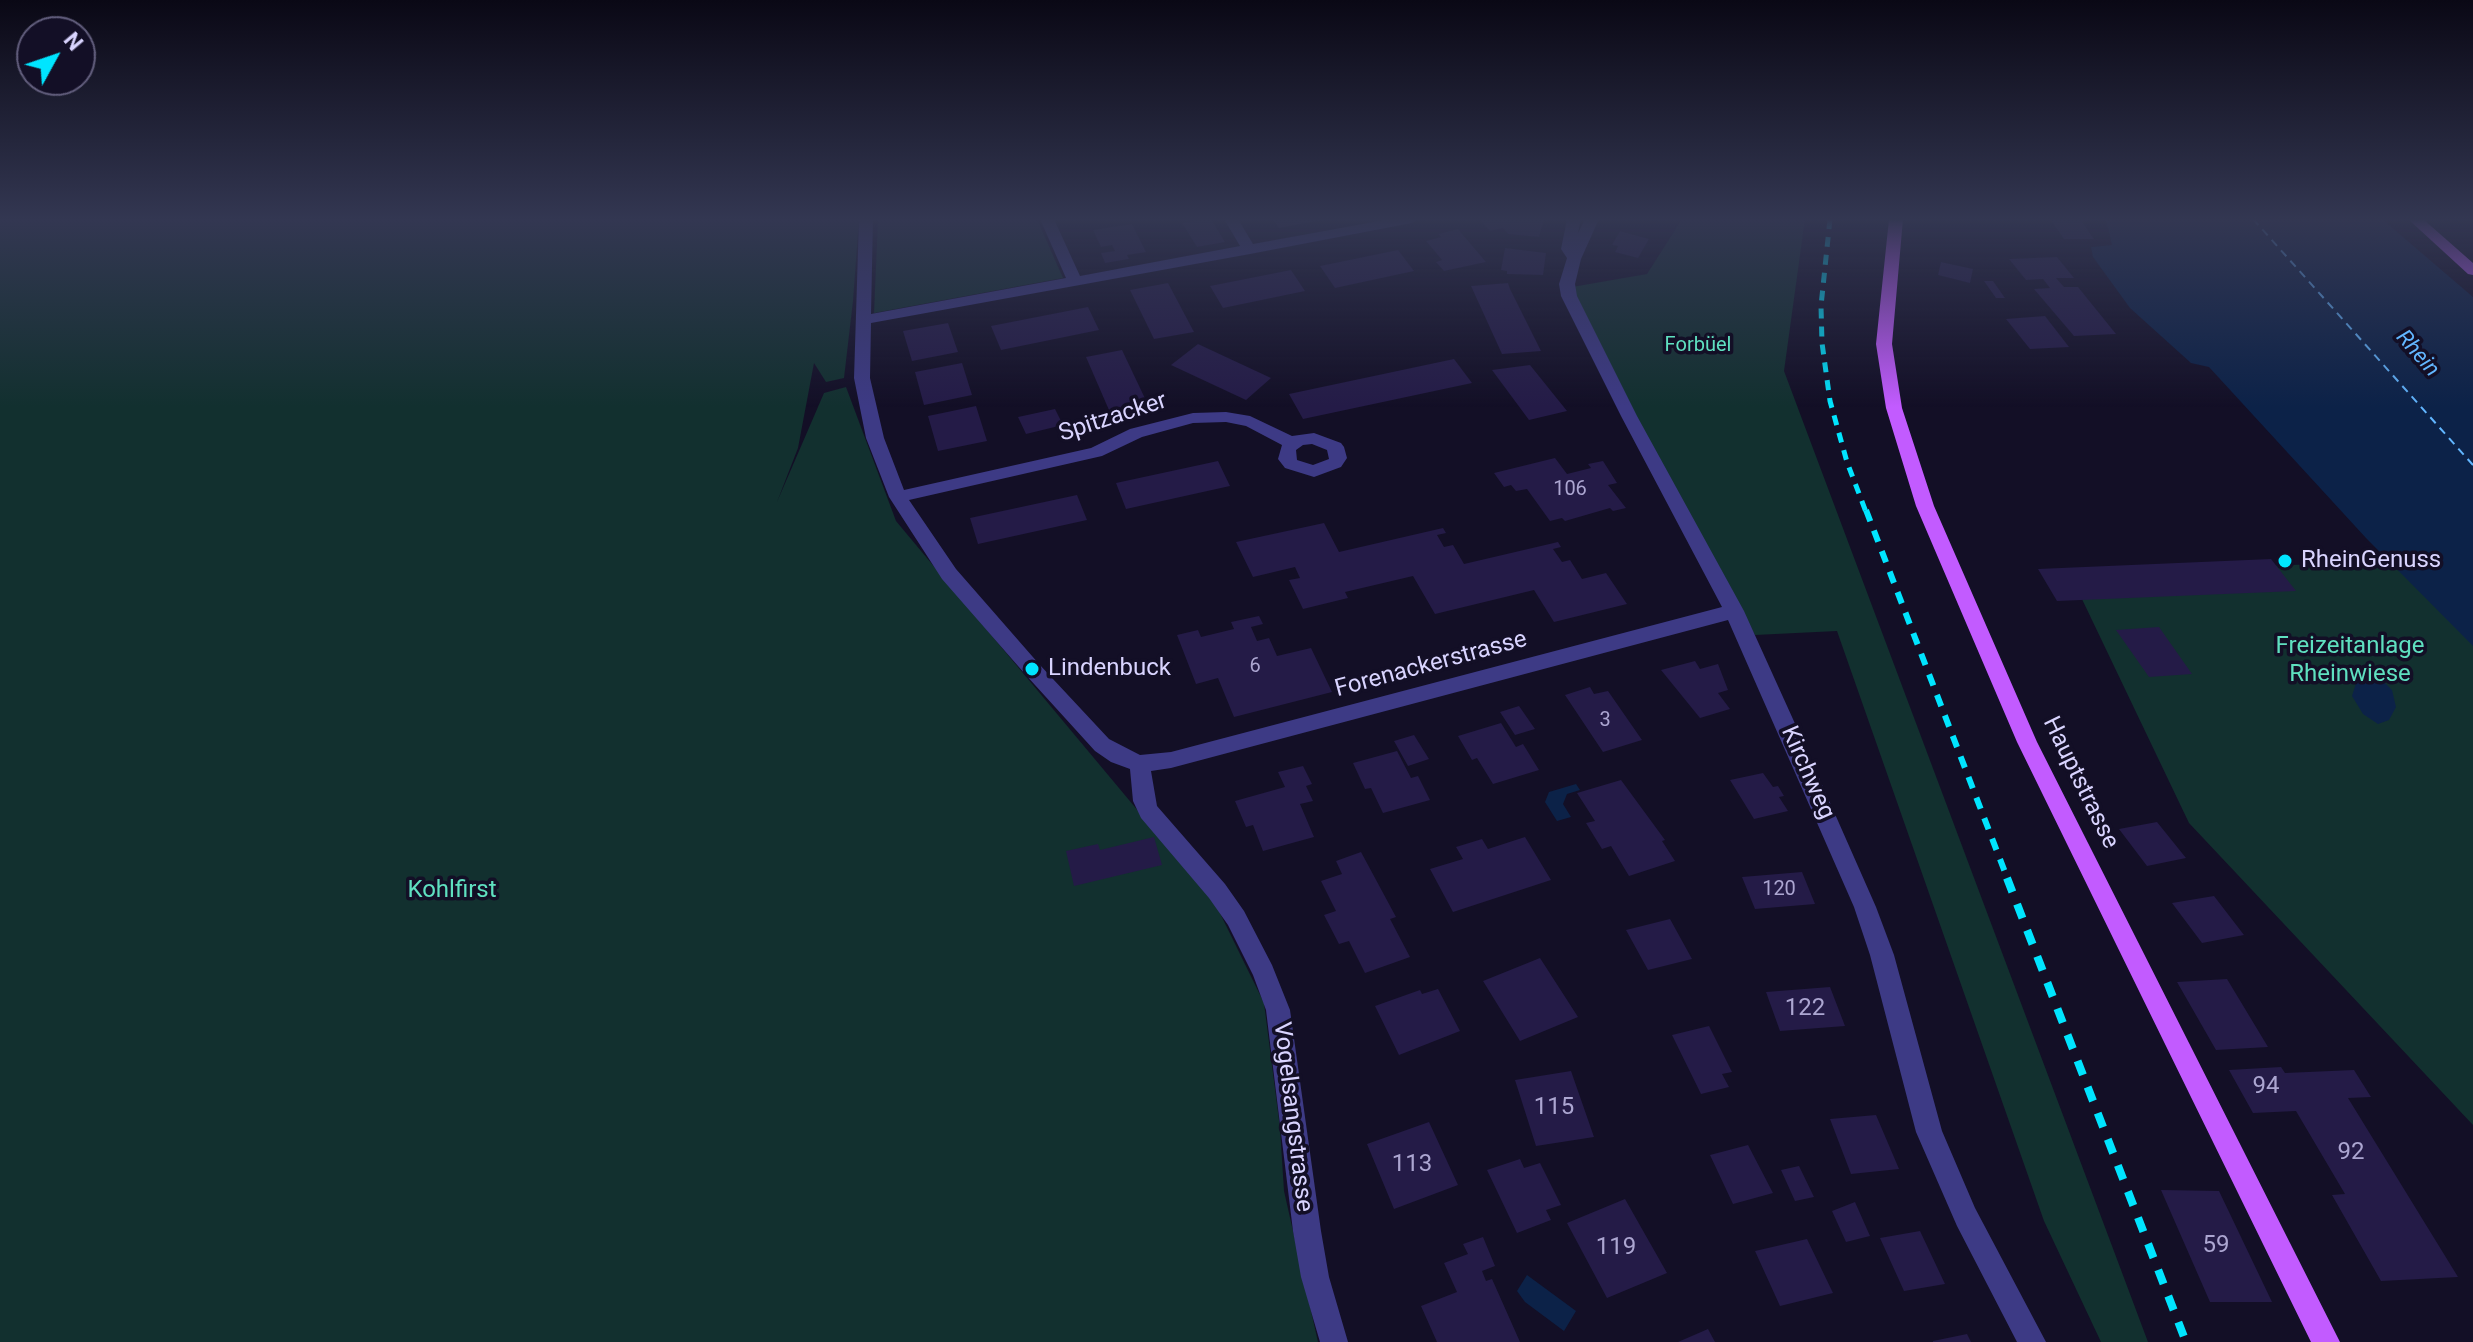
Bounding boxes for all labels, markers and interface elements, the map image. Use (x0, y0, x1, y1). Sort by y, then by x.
north arrow (16, 16, 96, 96)
text: N (59, 28, 88, 56)
water label: Rhein (2390, 325, 2444, 383)
park label: Forbüel (1665, 334, 1731, 358)
street label: Spitzacker (1055, 387, 1171, 449)
house number: 106 (1553, 478, 1587, 502)
place label: RheinGenuss (2301, 547, 2441, 575)
marker: RheinGenuss (2276, 552, 2294, 570)
street label: Forenackerstrasse (1332, 626, 1530, 704)
park label: Freizeitanlage Rheinwiese (2276, 633, 2424, 689)
place label: Lindenbuck (1048, 655, 1171, 683)
house number: 6 (1249, 655, 1261, 679)
marker: Lindenbuck (1023, 660, 1041, 678)
house number: 3 (1599, 709, 1611, 733)
street label: Hauptstrasse (2036, 712, 2124, 854)
street label: Kirchweg (1774, 722, 1840, 824)
park label: Kohlfirst (407, 877, 497, 905)
house number: 120 (1762, 878, 1796, 902)
house number: 122 (1785, 995, 1825, 1023)
street label: Vogelsangstrasse (1266, 1020, 1318, 1214)
house number: 94 (2253, 1073, 2279, 1101)
house number: 115 (1534, 1094, 1574, 1122)
house number: 92 (2338, 1139, 2364, 1167)
house number: 113 (1392, 1151, 1432, 1179)
house number: 59 (2203, 1232, 2229, 1260)
house number: 119 (1596, 1234, 1636, 1262)

